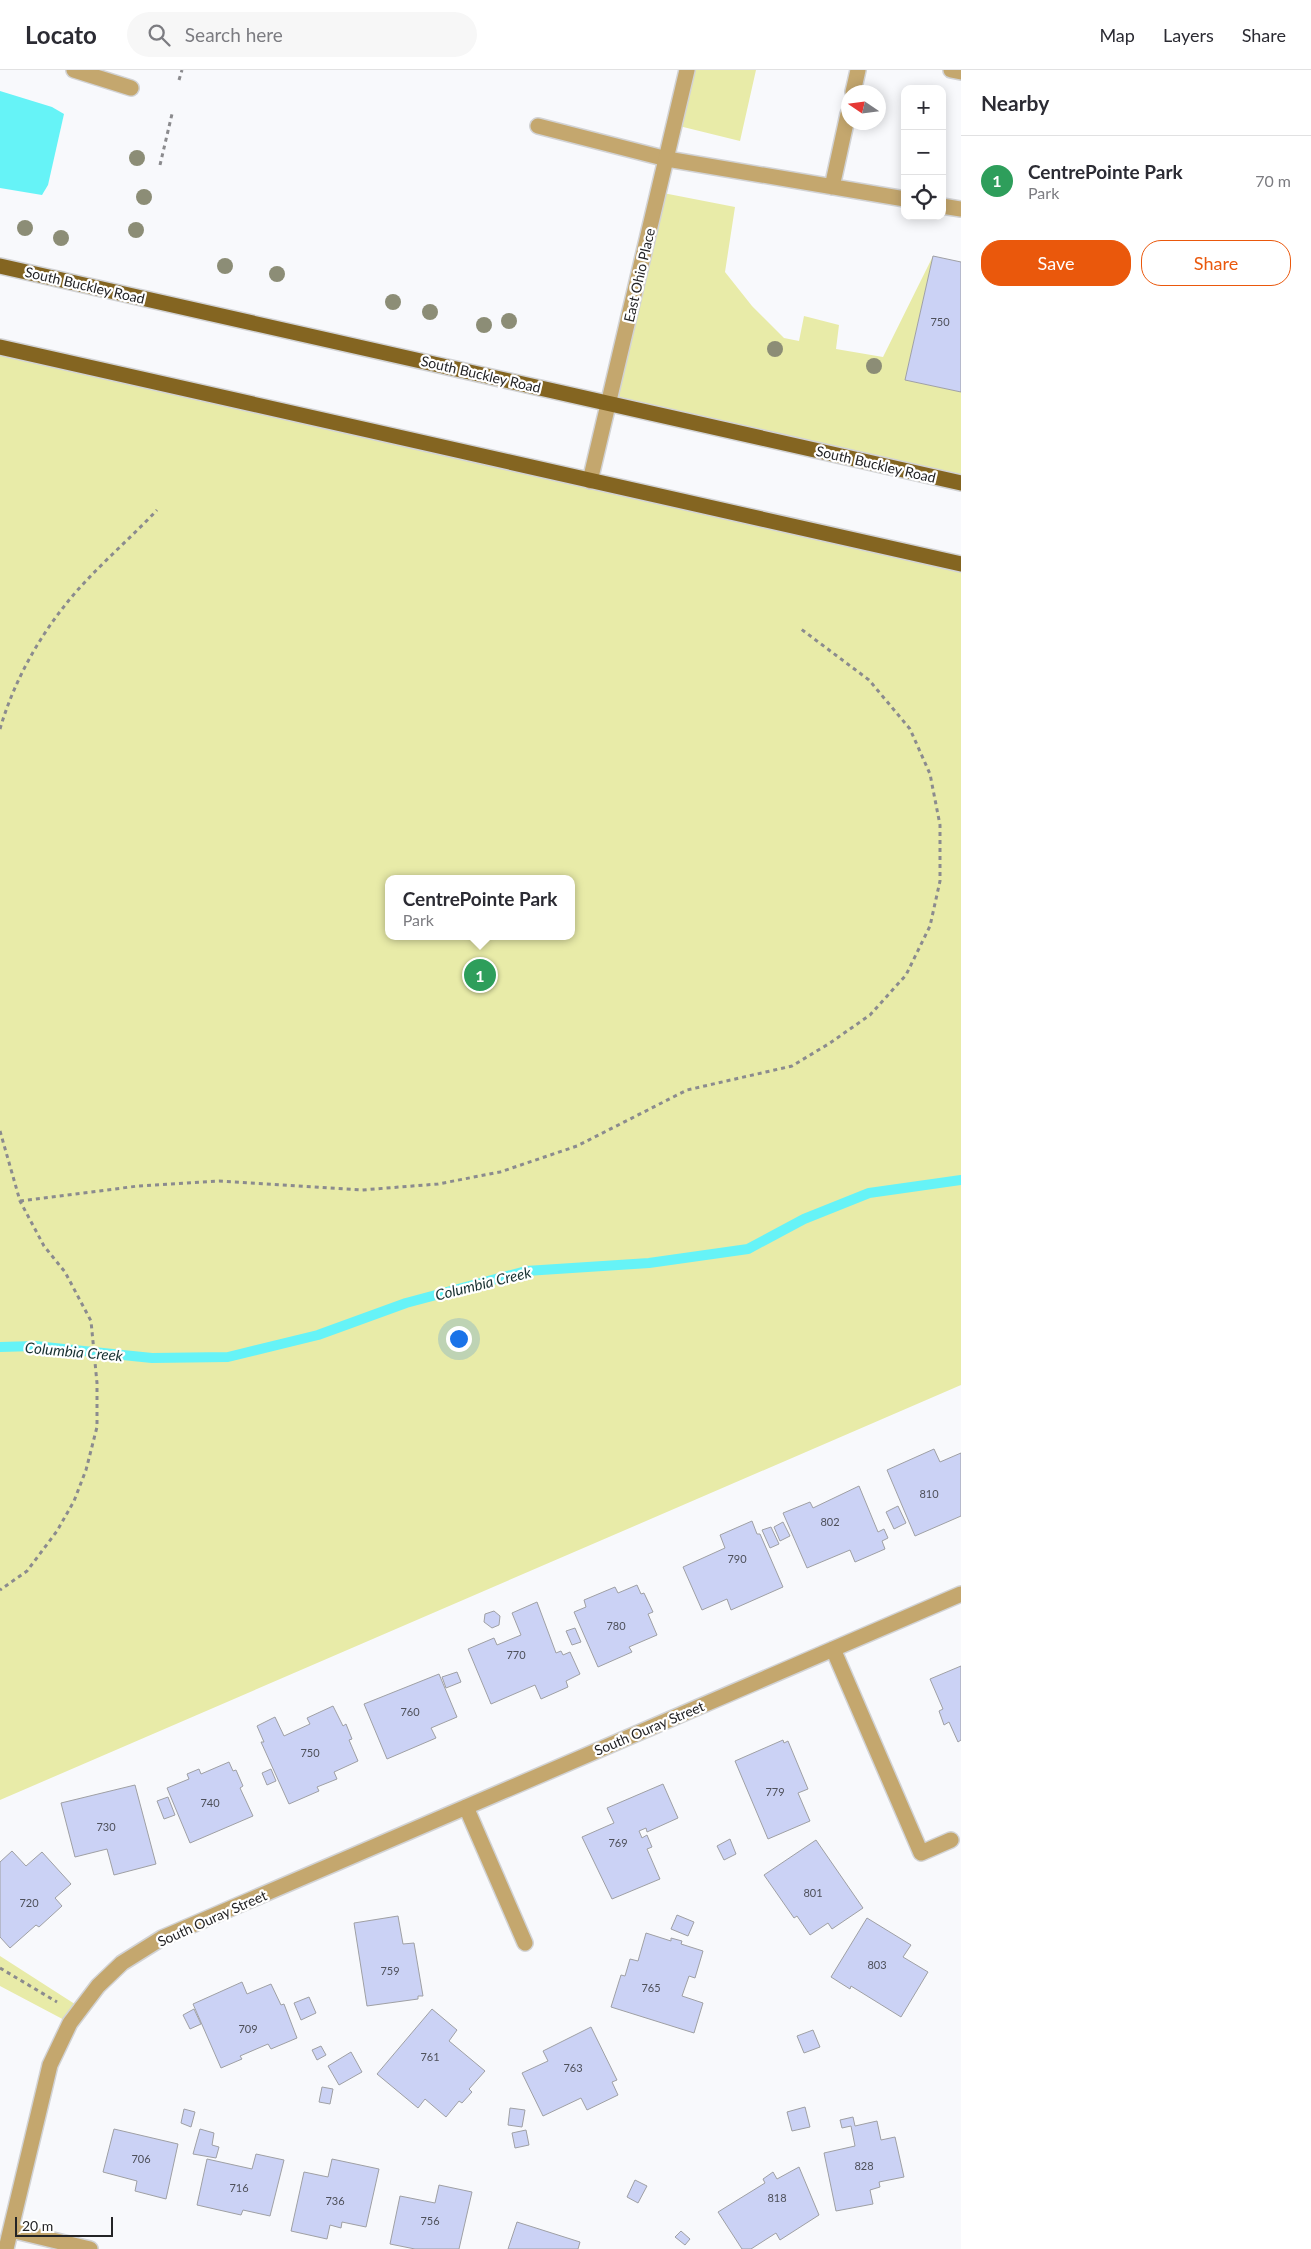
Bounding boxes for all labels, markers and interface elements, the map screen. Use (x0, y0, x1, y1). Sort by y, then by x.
search box (127, 12, 477, 57)
text: Locato (25, 20, 97, 49)
icon: search (145, 21, 173, 49)
text: Search here (185, 23, 283, 46)
text: Map (1099, 24, 1135, 46)
text: Layers (1163, 24, 1214, 46)
text: Share (1242, 24, 1286, 46)
north arrow (841, 85, 886, 130)
map controls (901, 85, 946, 220)
button: + (901, 85, 946, 130)
text: Nearby (981, 90, 1049, 115)
button: − (901, 130, 946, 175)
text: CentrePointe Park (1028, 160, 1183, 183)
text: 1 (992, 171, 1002, 190)
text: 70 m (1255, 171, 1291, 190)
button: locate (901, 175, 946, 220)
text: Park (1028, 183, 1059, 202)
street label: East Ohio Place (620, 226, 658, 324)
button: Save (981, 240, 1131, 286)
button: Share (1141, 240, 1291, 286)
street label: South Buckley Road (24, 263, 146, 307)
house number: 750 (930, 315, 950, 328)
street label: South Buckley Road (420, 352, 542, 396)
street label: South Buckley Road (815, 442, 937, 486)
popup (385, 875, 575, 940)
text: CentrePointe Park (403, 887, 557, 910)
text: Park (403, 910, 434, 929)
pin: 1 (464, 956, 496, 994)
water label: Columbia Creek (433, 1262, 534, 1304)
your location (446, 1326, 472, 1352)
water label: Columbia Creek (24, 1338, 125, 1364)
house number: 810 (919, 1487, 939, 1500)
house number: 802 (820, 1515, 840, 1528)
house number: 790 (727, 1552, 747, 1565)
house number: 780 (606, 1619, 626, 1632)
house number: 770 (506, 1648, 526, 1661)
street label: South Ouray Street (591, 1697, 707, 1759)
house number: 760 (400, 1705, 420, 1718)
house number: 750 (300, 1746, 320, 1759)
house number: 779 (765, 1785, 785, 1798)
house number: 740 (200, 1796, 220, 1809)
house number: 730 (96, 1820, 116, 1833)
house number: 769 (608, 1836, 628, 1849)
street label: South Ouray Street (155, 1886, 269, 1950)
house number: 801 (803, 1886, 823, 1899)
house number: 720 (19, 1896, 39, 1909)
house number: 803 (867, 1958, 887, 1971)
house number: 759 (380, 1964, 400, 1977)
house number: 765 (641, 1981, 661, 1994)
house number: 709 (238, 2022, 258, 2035)
house number: 761 (420, 2050, 440, 2063)
house number: 763 (563, 2061, 583, 2074)
house number: 706 (131, 2152, 151, 2165)
house number: 828 (854, 2159, 874, 2172)
house number: 716 (229, 2181, 249, 2194)
house number: 818 (767, 2191, 787, 2204)
house number: 736 (325, 2194, 345, 2207)
scale bar (15, 2214, 112, 2237)
house number: 756 (420, 2214, 440, 2227)
text: 20 m (22, 2217, 53, 2234)

